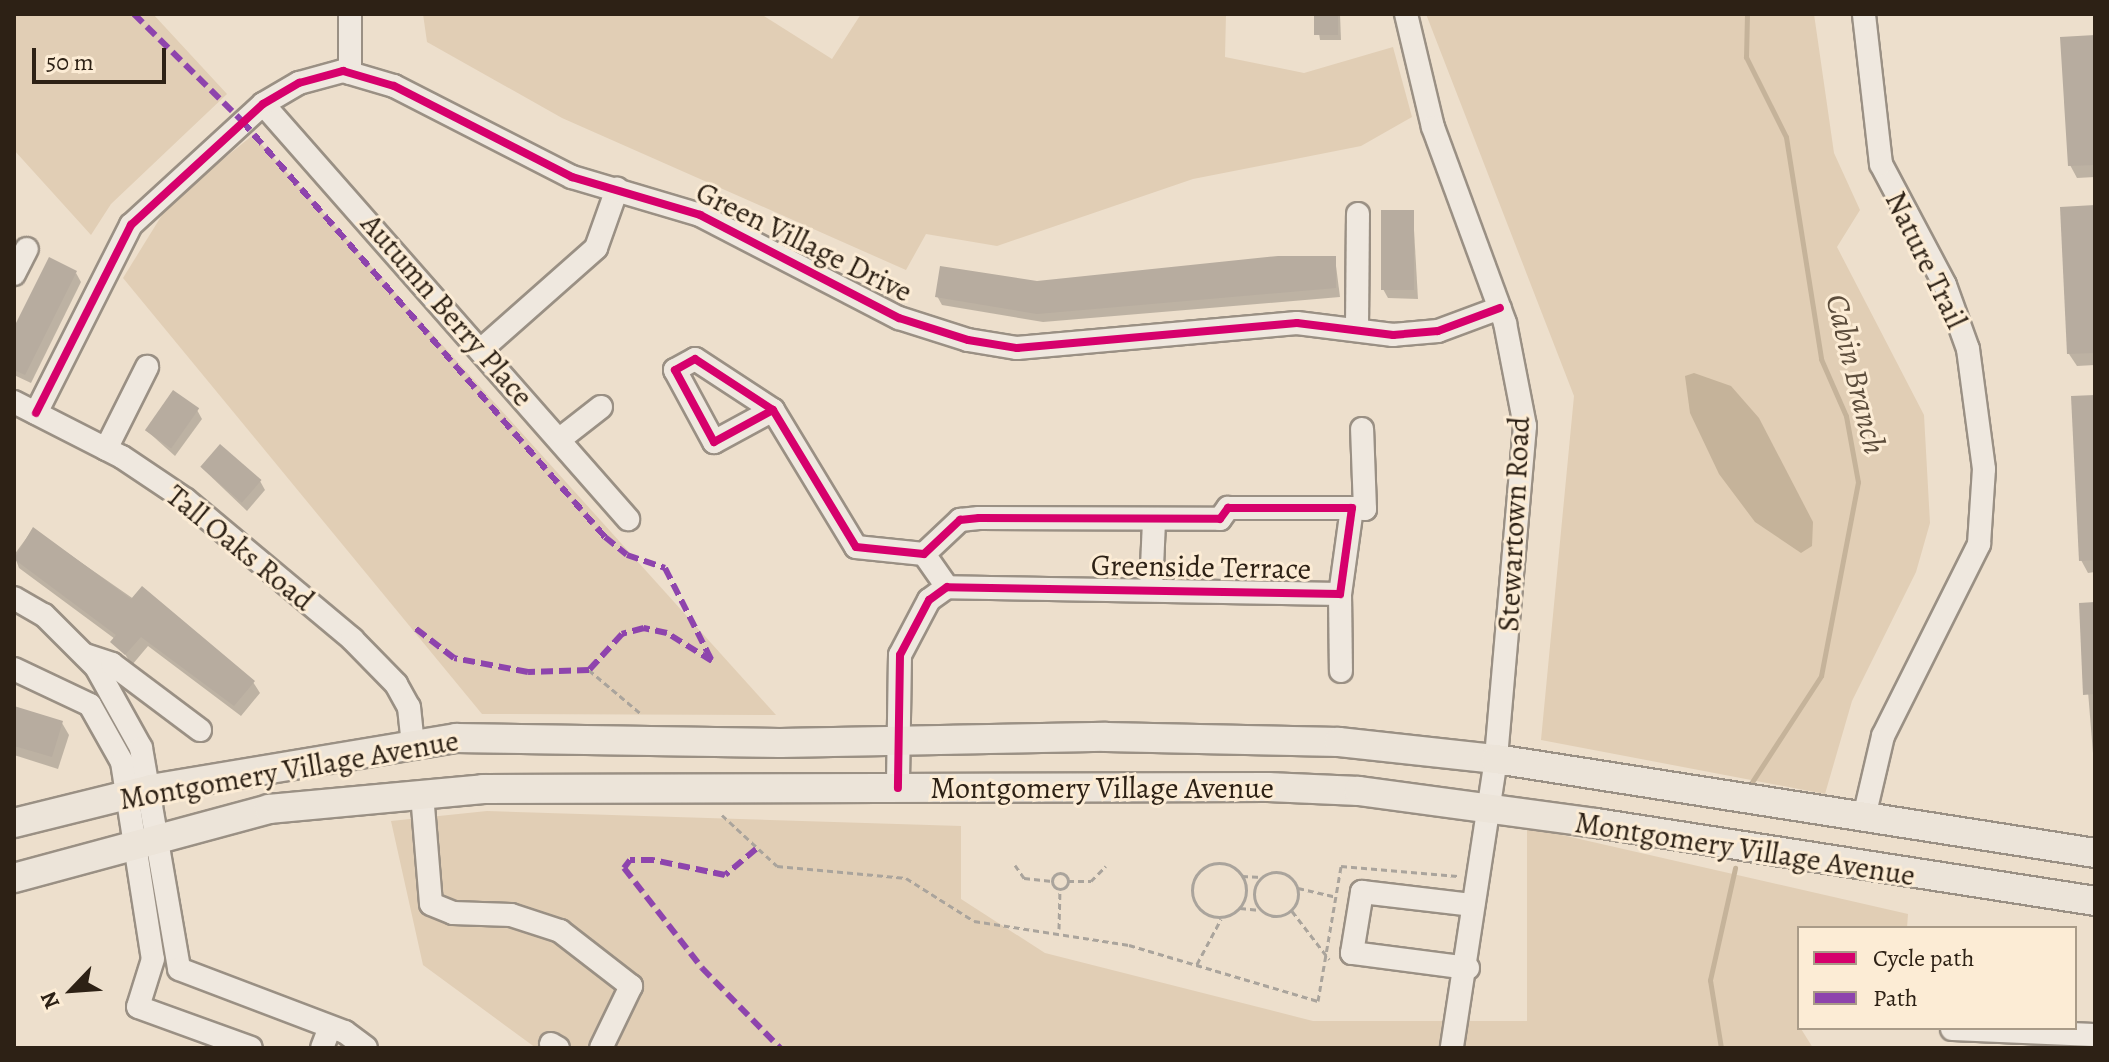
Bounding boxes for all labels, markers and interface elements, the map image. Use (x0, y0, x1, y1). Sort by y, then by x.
scale bar (36, 32, 170, 82)
text: 50 m (46, 46, 94, 78)
street label: Green Village Drive (690, 174, 918, 310)
street label: Nature Trail (1877, 186, 1975, 334)
street label: Autumn Berry Place (353, 206, 541, 414)
water label: Cabin Branch (1818, 290, 1894, 458)
street label: Stewartown Road (1490, 415, 1538, 633)
street label: Tall Oaks Road (159, 478, 321, 618)
street label: Greenside Terrace (1091, 547, 1311, 587)
street label: Montgomery Village Avenue (117, 722, 461, 818)
street label: Montgomery Village Avenue (930, 770, 1274, 806)
street label: Montgomery Village Avenue (1572, 804, 1918, 894)
legend (1797, 926, 2077, 1030)
text: Cycle path (1873, 942, 1974, 974)
north arrow (32, 950, 112, 1030)
text: Path (1873, 982, 1918, 1014)
text: N (33, 987, 67, 1014)

